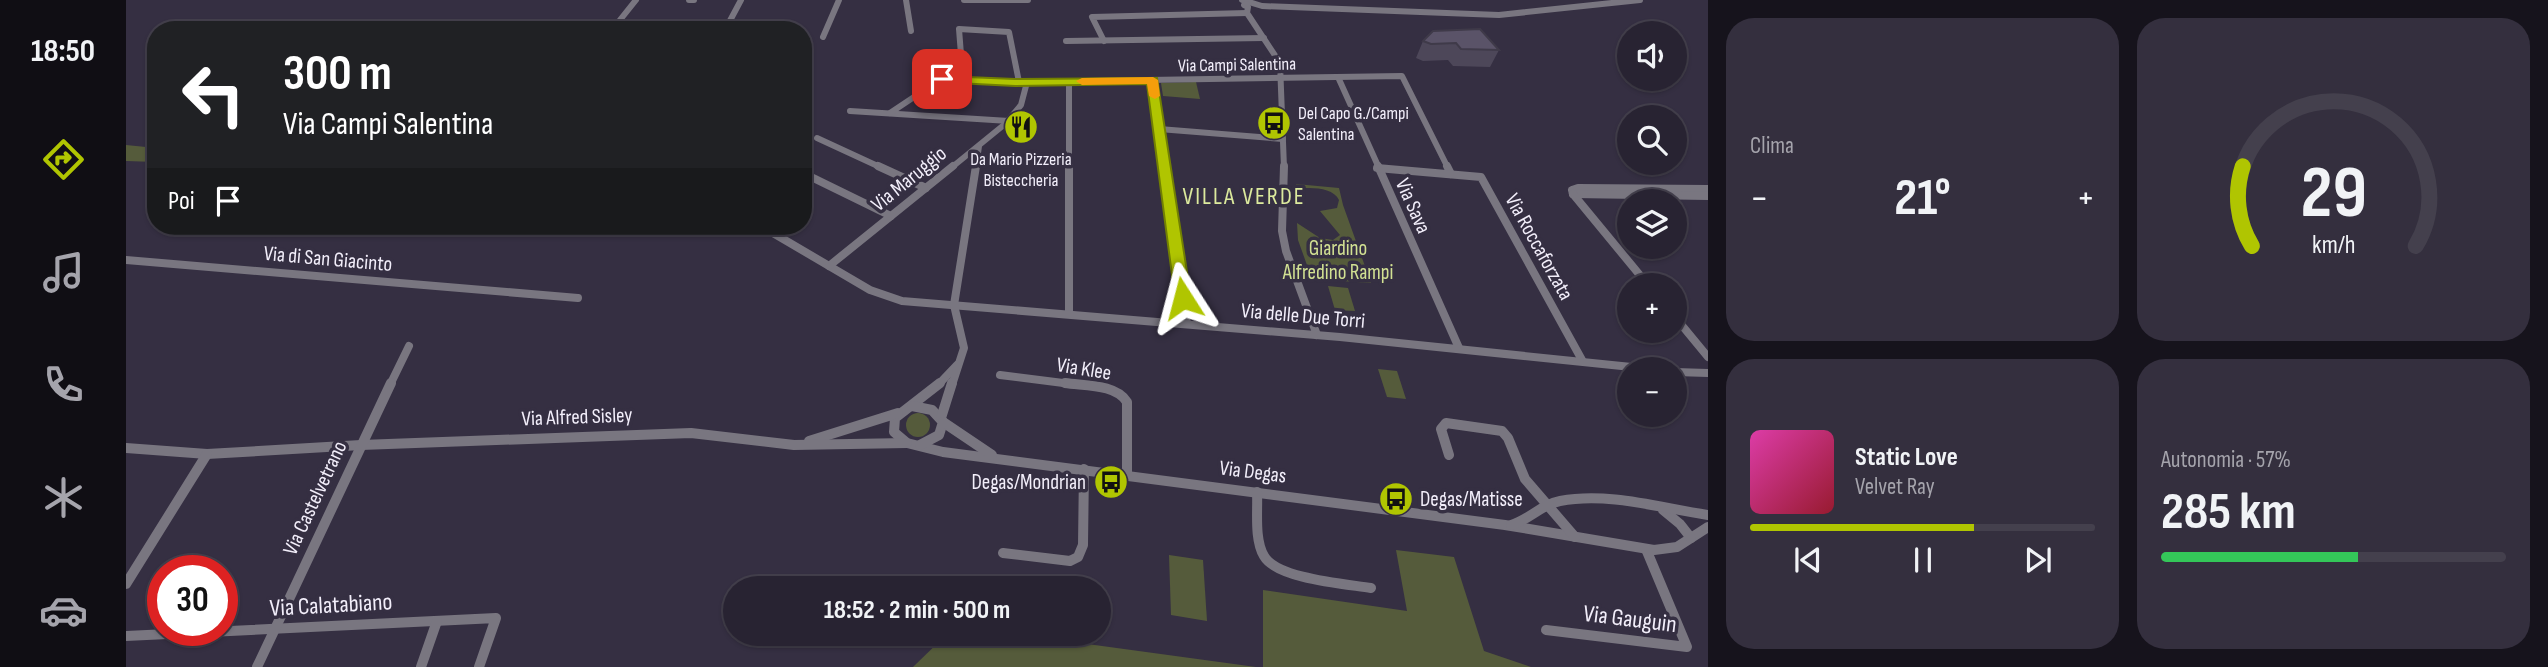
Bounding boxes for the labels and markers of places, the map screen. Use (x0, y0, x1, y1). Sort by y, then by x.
pin (912, 49, 972, 109)
place label: Del Capo G./Campi Salentina (1298, 103, 1409, 145)
bus stop icon: Del Capo G./Campi Salentina (1255, 104, 1293, 142)
restaurant icon: Da Mario Pizzeria Bisteccheria (1002, 108, 1040, 146)
place label: Da Mario Pizzeria Bisteccheria (970, 149, 1072, 191)
bus stop icon: Degas/Mondrian (1092, 463, 1130, 501)
place label: Degas/Mondrian (971, 470, 1086, 495)
bus stop icon: Degas/Matisse (1377, 480, 1415, 518)
place label: Degas/Matisse (1420, 487, 1523, 512)

